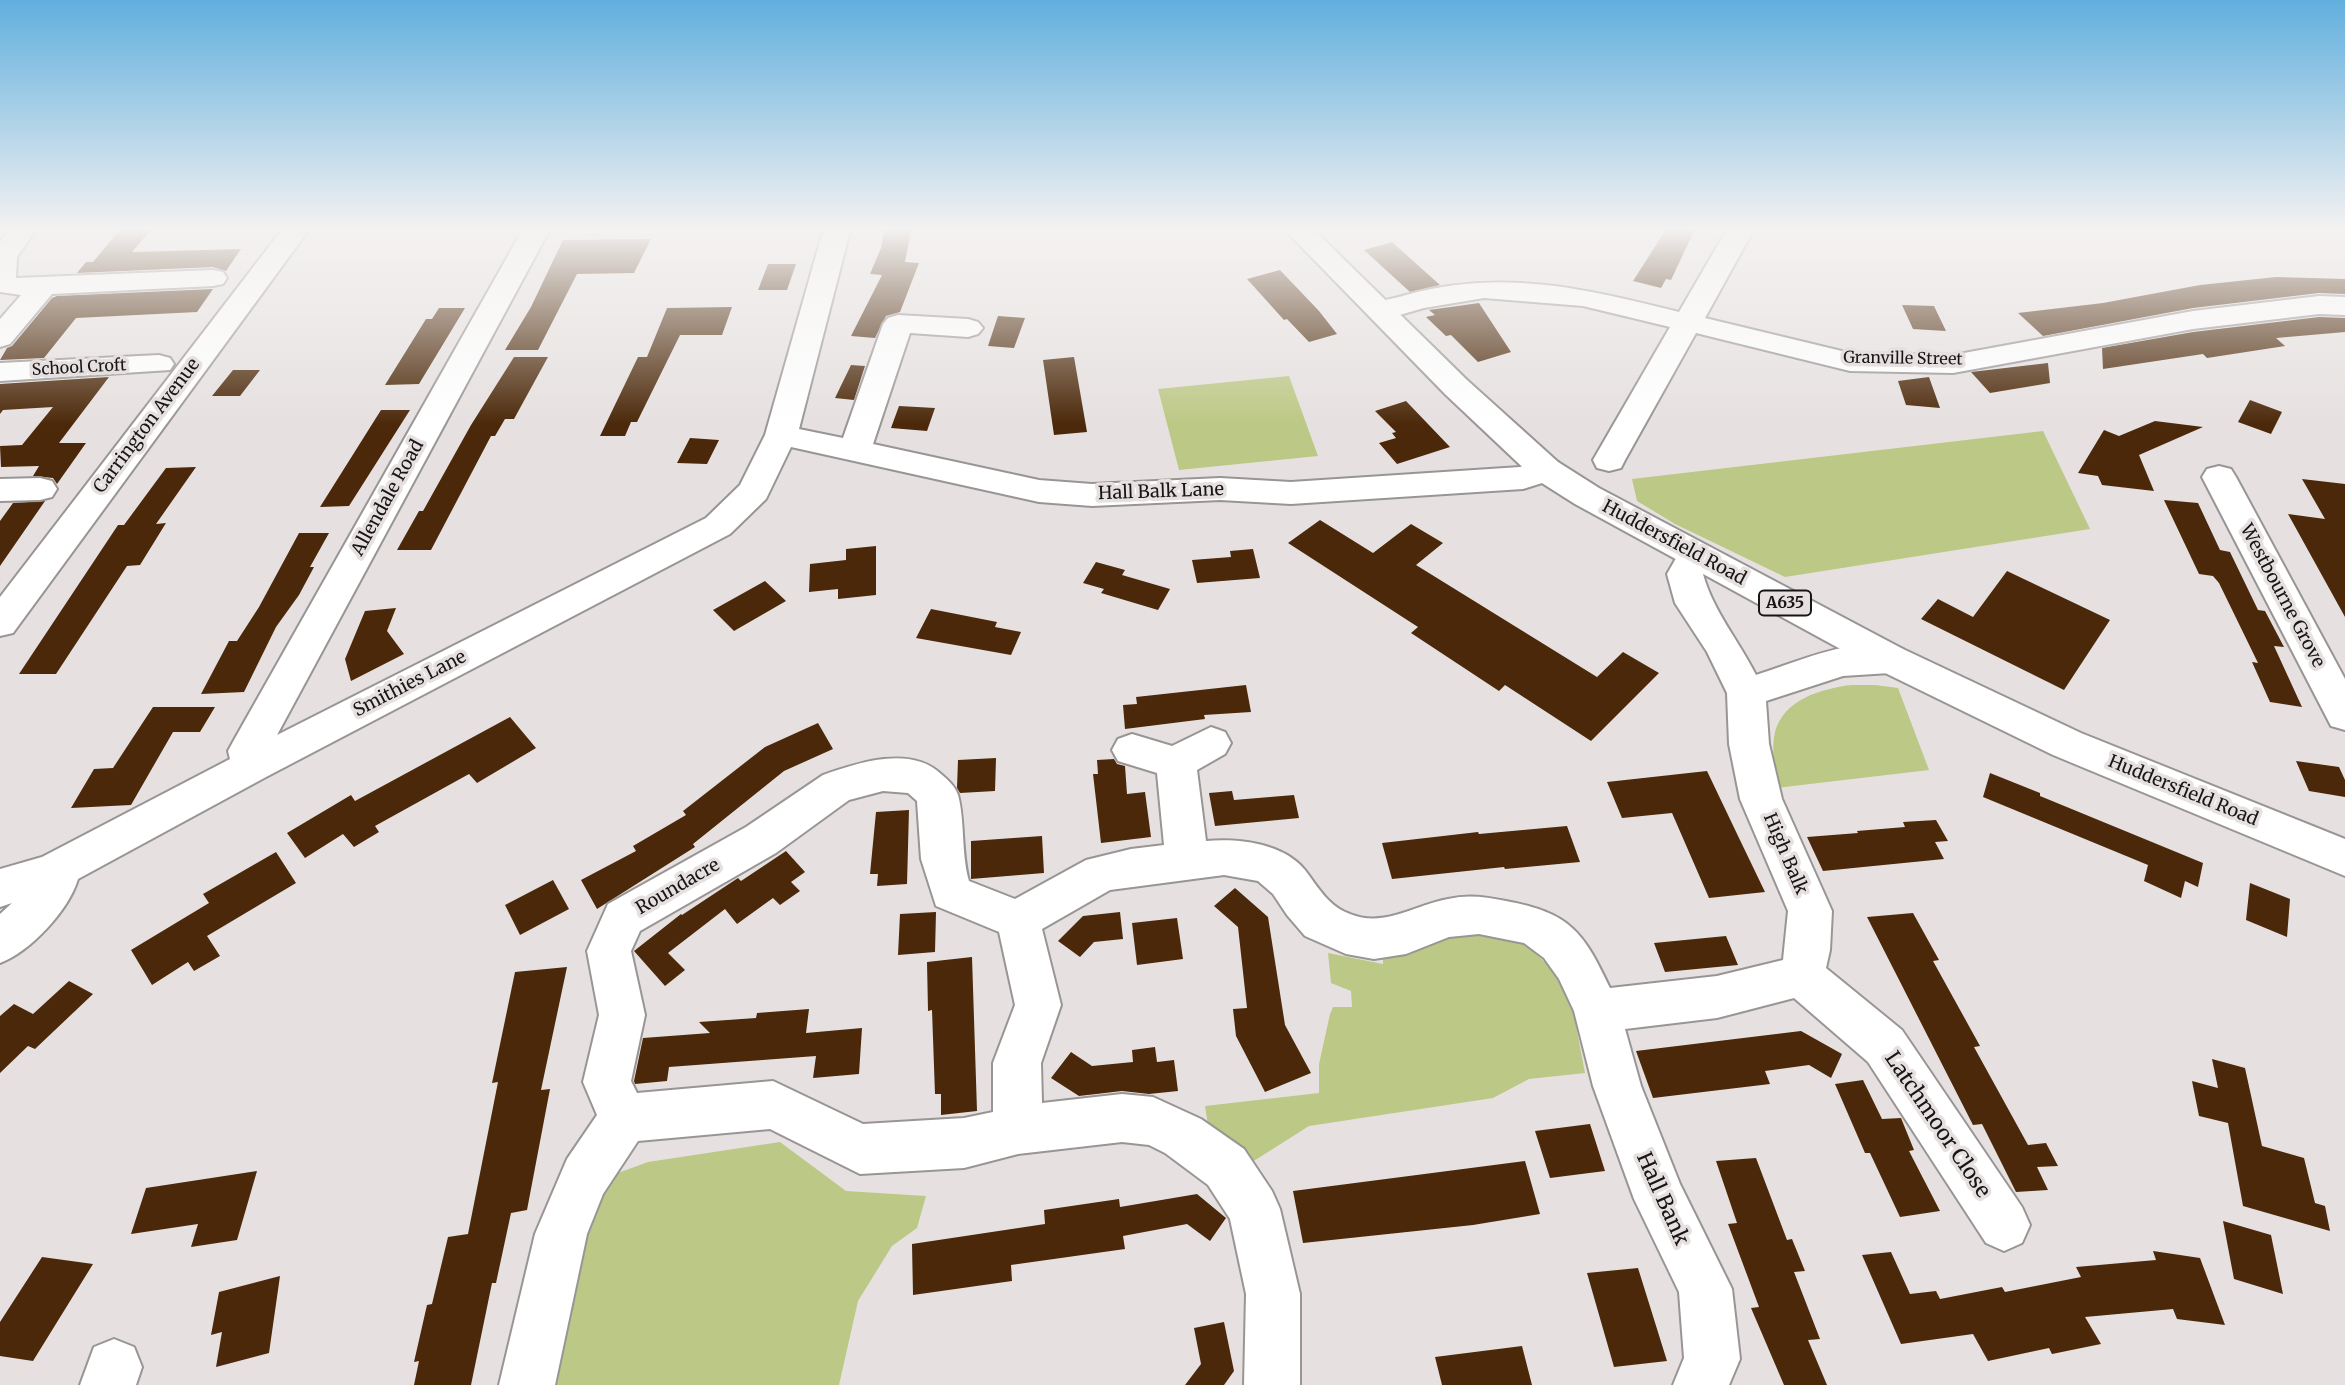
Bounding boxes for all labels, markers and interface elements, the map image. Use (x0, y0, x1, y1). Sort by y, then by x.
street label: Granville Street (1843, 348, 1963, 370)
street label: Carrington Avenue (89, 354, 205, 498)
street label: School Croft (31, 356, 127, 380)
street label: Allendale Road (347, 436, 429, 560)
street label: Hall Balk Lane (1098, 479, 1224, 505)
street label: Huddersfield Road (1598, 496, 1750, 590)
street label: Westbourne Grove (2235, 521, 2329, 671)
road number: A635 (1759, 590, 1811, 616)
street label: Smithies Lane (350, 646, 470, 722)
street label: Huddersfield Road (2105, 751, 2261, 831)
street label: High Balk (1758, 810, 1812, 898)
street label: Roundacre (632, 854, 724, 920)
street label: Latchmoor Close (1879, 1047, 1995, 1203)
street label: Hall Bank (1630, 1149, 1694, 1249)

